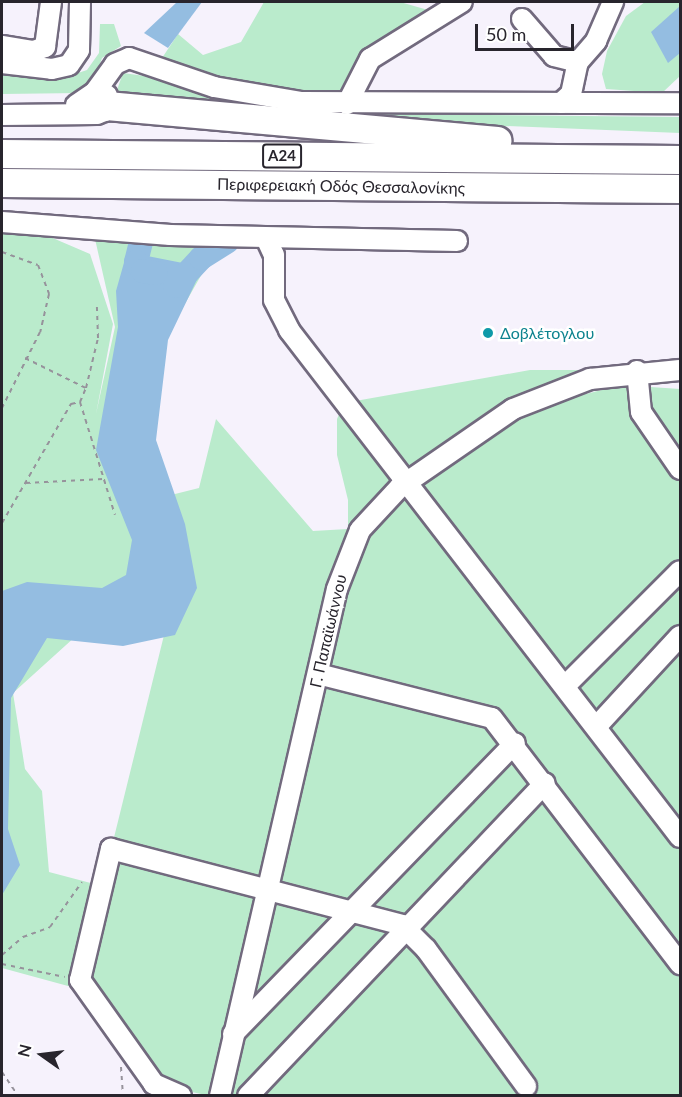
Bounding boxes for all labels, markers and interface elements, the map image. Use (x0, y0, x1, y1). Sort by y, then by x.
scale bar (478, 12, 577, 50)
text: 50 m (486, 23, 526, 45)
road number: Α24 (261, 144, 303, 168)
street label: Περιφερειακή Οδός Θεσσαλονίκης (217, 174, 465, 198)
place label: Δοβλέτογλου (500, 323, 594, 343)
marker: Δοβλέτογλου (481, 326, 495, 340)
street label: Γ. Παπαϊωάννου (306, 572, 350, 690)
north arrow (12, 1025, 72, 1085)
text: N (13, 1042, 35, 1059)

